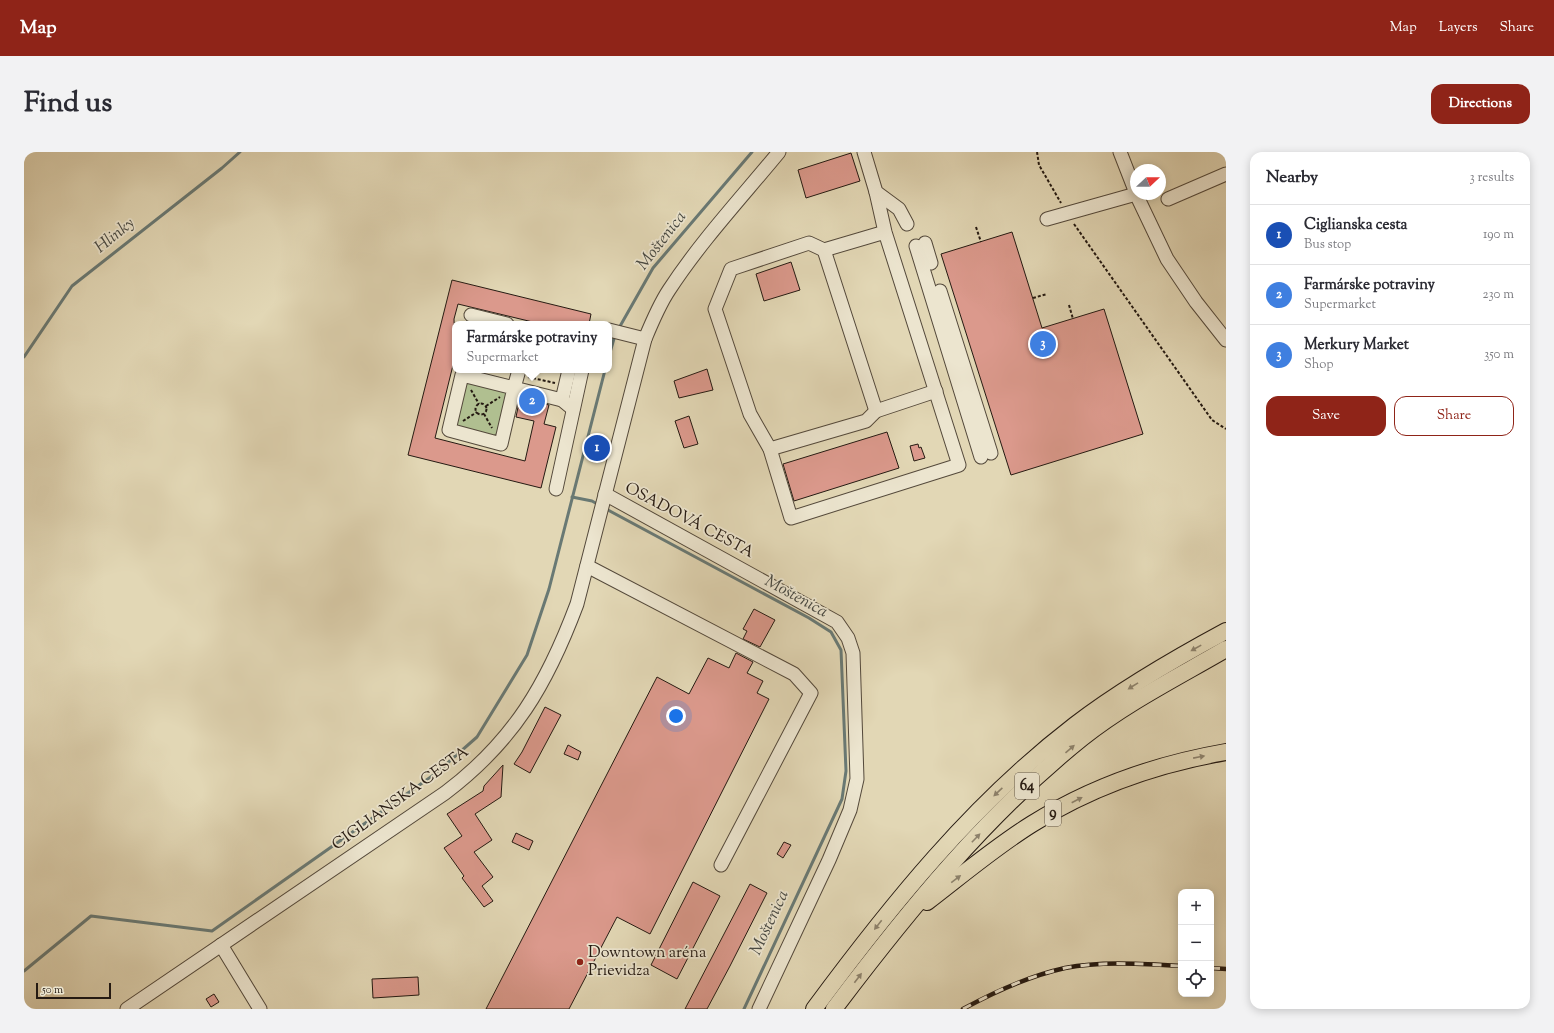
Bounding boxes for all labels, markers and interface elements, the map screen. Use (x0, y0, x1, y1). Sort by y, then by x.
text: Map (20, 15, 57, 42)
text: Map (1390, 18, 1417, 38)
text: Layers (1439, 18, 1477, 38)
text: Share (1499, 18, 1534, 38)
text: Find us (24, 84, 112, 124)
button: Directions (1431, 84, 1530, 124)
north arrow (1130, 164, 1166, 200)
text: Nearby (1266, 166, 1318, 190)
text: 3 results (1469, 169, 1514, 187)
water label: Moštenica (631, 206, 693, 276)
water label: Hlinky (90, 212, 140, 260)
text: Ciglianska cesta (1304, 215, 1408, 236)
text: 1 (1277, 226, 1281, 244)
text: 190 m (1483, 226, 1514, 244)
text: Bus stop (1304, 236, 1351, 254)
text: Farmárske potraviny (1304, 275, 1435, 296)
text: 2 (1276, 286, 1282, 304)
text: 230 m (1482, 286, 1514, 304)
text: Supermarket (1304, 296, 1376, 314)
popup (452, 321, 612, 373)
text: Farmárske potraviny (466, 328, 598, 349)
pin: 3 (1030, 329, 1056, 359)
text: Merkury Market (1304, 335, 1409, 356)
text: 3 (1276, 346, 1282, 364)
text: 350 m (1484, 346, 1514, 364)
text: Supermarket (466, 349, 539, 367)
text: Shop (1304, 356, 1333, 374)
pin: 2 (519, 386, 545, 416)
button: Save (1266, 396, 1386, 436)
button: Share (1394, 396, 1514, 436)
pin: 1 (584, 433, 610, 463)
street label: OSADOVÁ CESTA (620, 477, 758, 565)
water label: Moštenica (760, 570, 832, 624)
one-way arrow (1190, 644, 1202, 651)
one-way arrow (1127, 682, 1138, 689)
your location (666, 706, 686, 726)
street label: CIGLIANSKA CESTA (328, 741, 474, 857)
one-way arrow (1065, 744, 1075, 753)
one-way arrow (1193, 754, 1205, 760)
road number: 64 (1015, 773, 1039, 799)
one-way arrow (993, 787, 1003, 797)
one-way arrow (1071, 797, 1082, 803)
road number: 9 (1045, 800, 1061, 826)
one-way arrow (971, 833, 981, 843)
one-way arrow (951, 875, 962, 883)
water label: Moštenica (745, 886, 796, 959)
map controls (1178, 889, 1214, 997)
button: + (1178, 889, 1214, 925)
one-way arrow (874, 920, 882, 931)
button: − (1178, 925, 1214, 961)
place label: Downtown aréna Prievidza (588, 942, 707, 983)
marker: Downtown aréna Prievidza (575, 957, 585, 967)
button: locate (1178, 961, 1214, 997)
one-way arrow (853, 972, 862, 983)
scale bar (36, 981, 111, 1000)
text: 50 m (42, 982, 63, 998)

